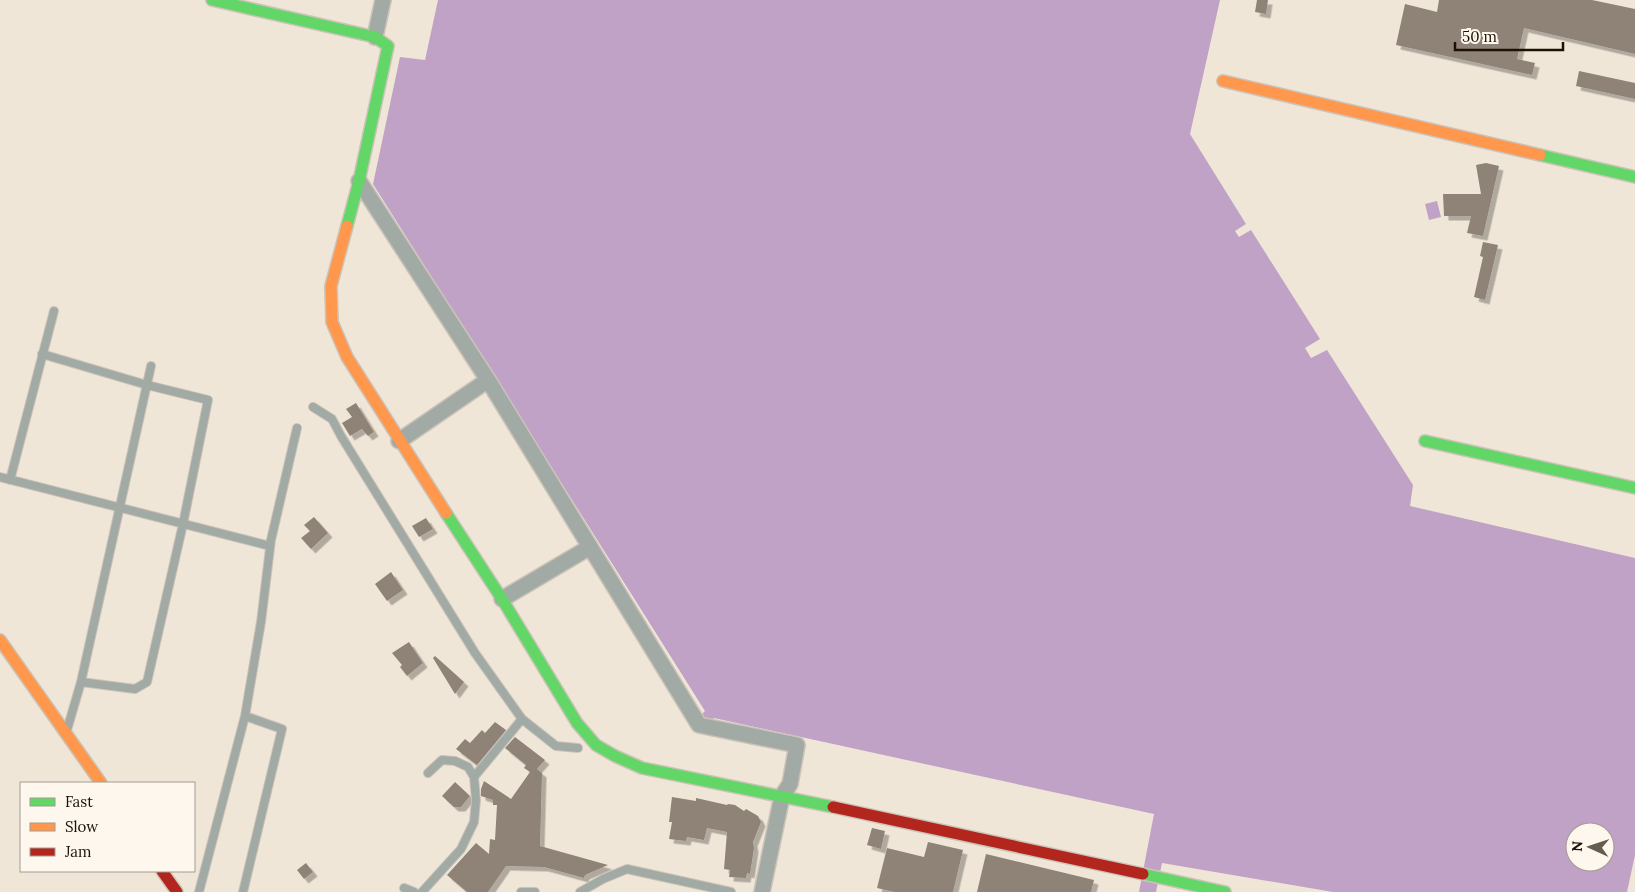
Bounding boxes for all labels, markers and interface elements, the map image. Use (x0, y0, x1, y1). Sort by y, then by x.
scale bar (1455, 20, 1562, 52)
text: 50 m (1462, 27, 1497, 46)
legend (20, 782, 195, 872)
text: Fast (65, 792, 93, 811)
text: Slow (65, 817, 98, 836)
north arrow (1565, 822, 1615, 872)
text: N (1568, 840, 1586, 852)
text: Jam (64, 842, 92, 861)

